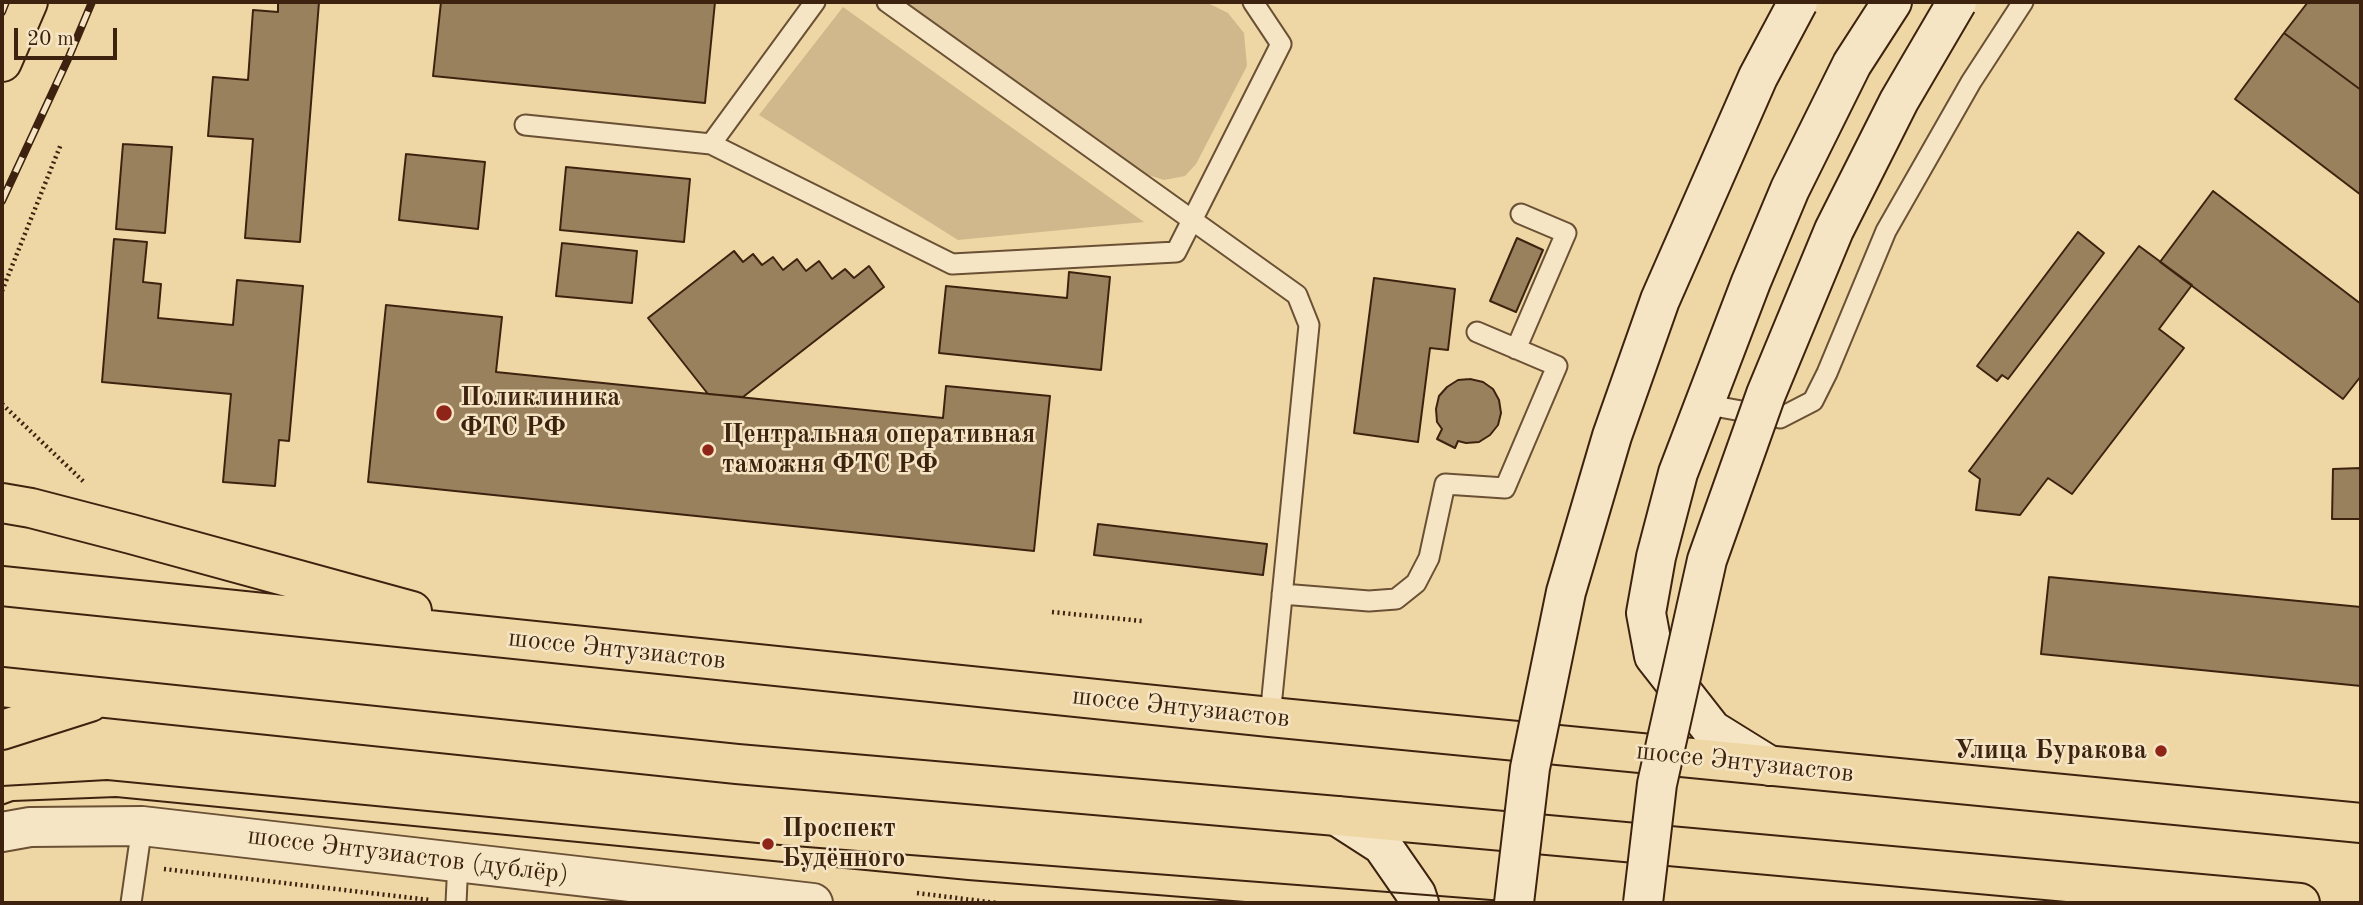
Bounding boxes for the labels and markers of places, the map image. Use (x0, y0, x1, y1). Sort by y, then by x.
place label: Поликлиника ФТС РФ (460, 382, 621, 444)
marker: Поликлиника ФТС РФ (434, 403, 454, 423)
place label: Центральная оперативная таможня ФТС РФ (722, 419, 1035, 480)
marker: Центральная оперативная таможня ФТС РФ (700, 442, 716, 458)
place label: Улица Буракова (1954, 735, 2147, 767)
marker: Улица Буракова (2153, 743, 2169, 759)
place label: Проспект Будённого (782, 813, 905, 874)
marker: Проспект Будённого (760, 836, 776, 852)

